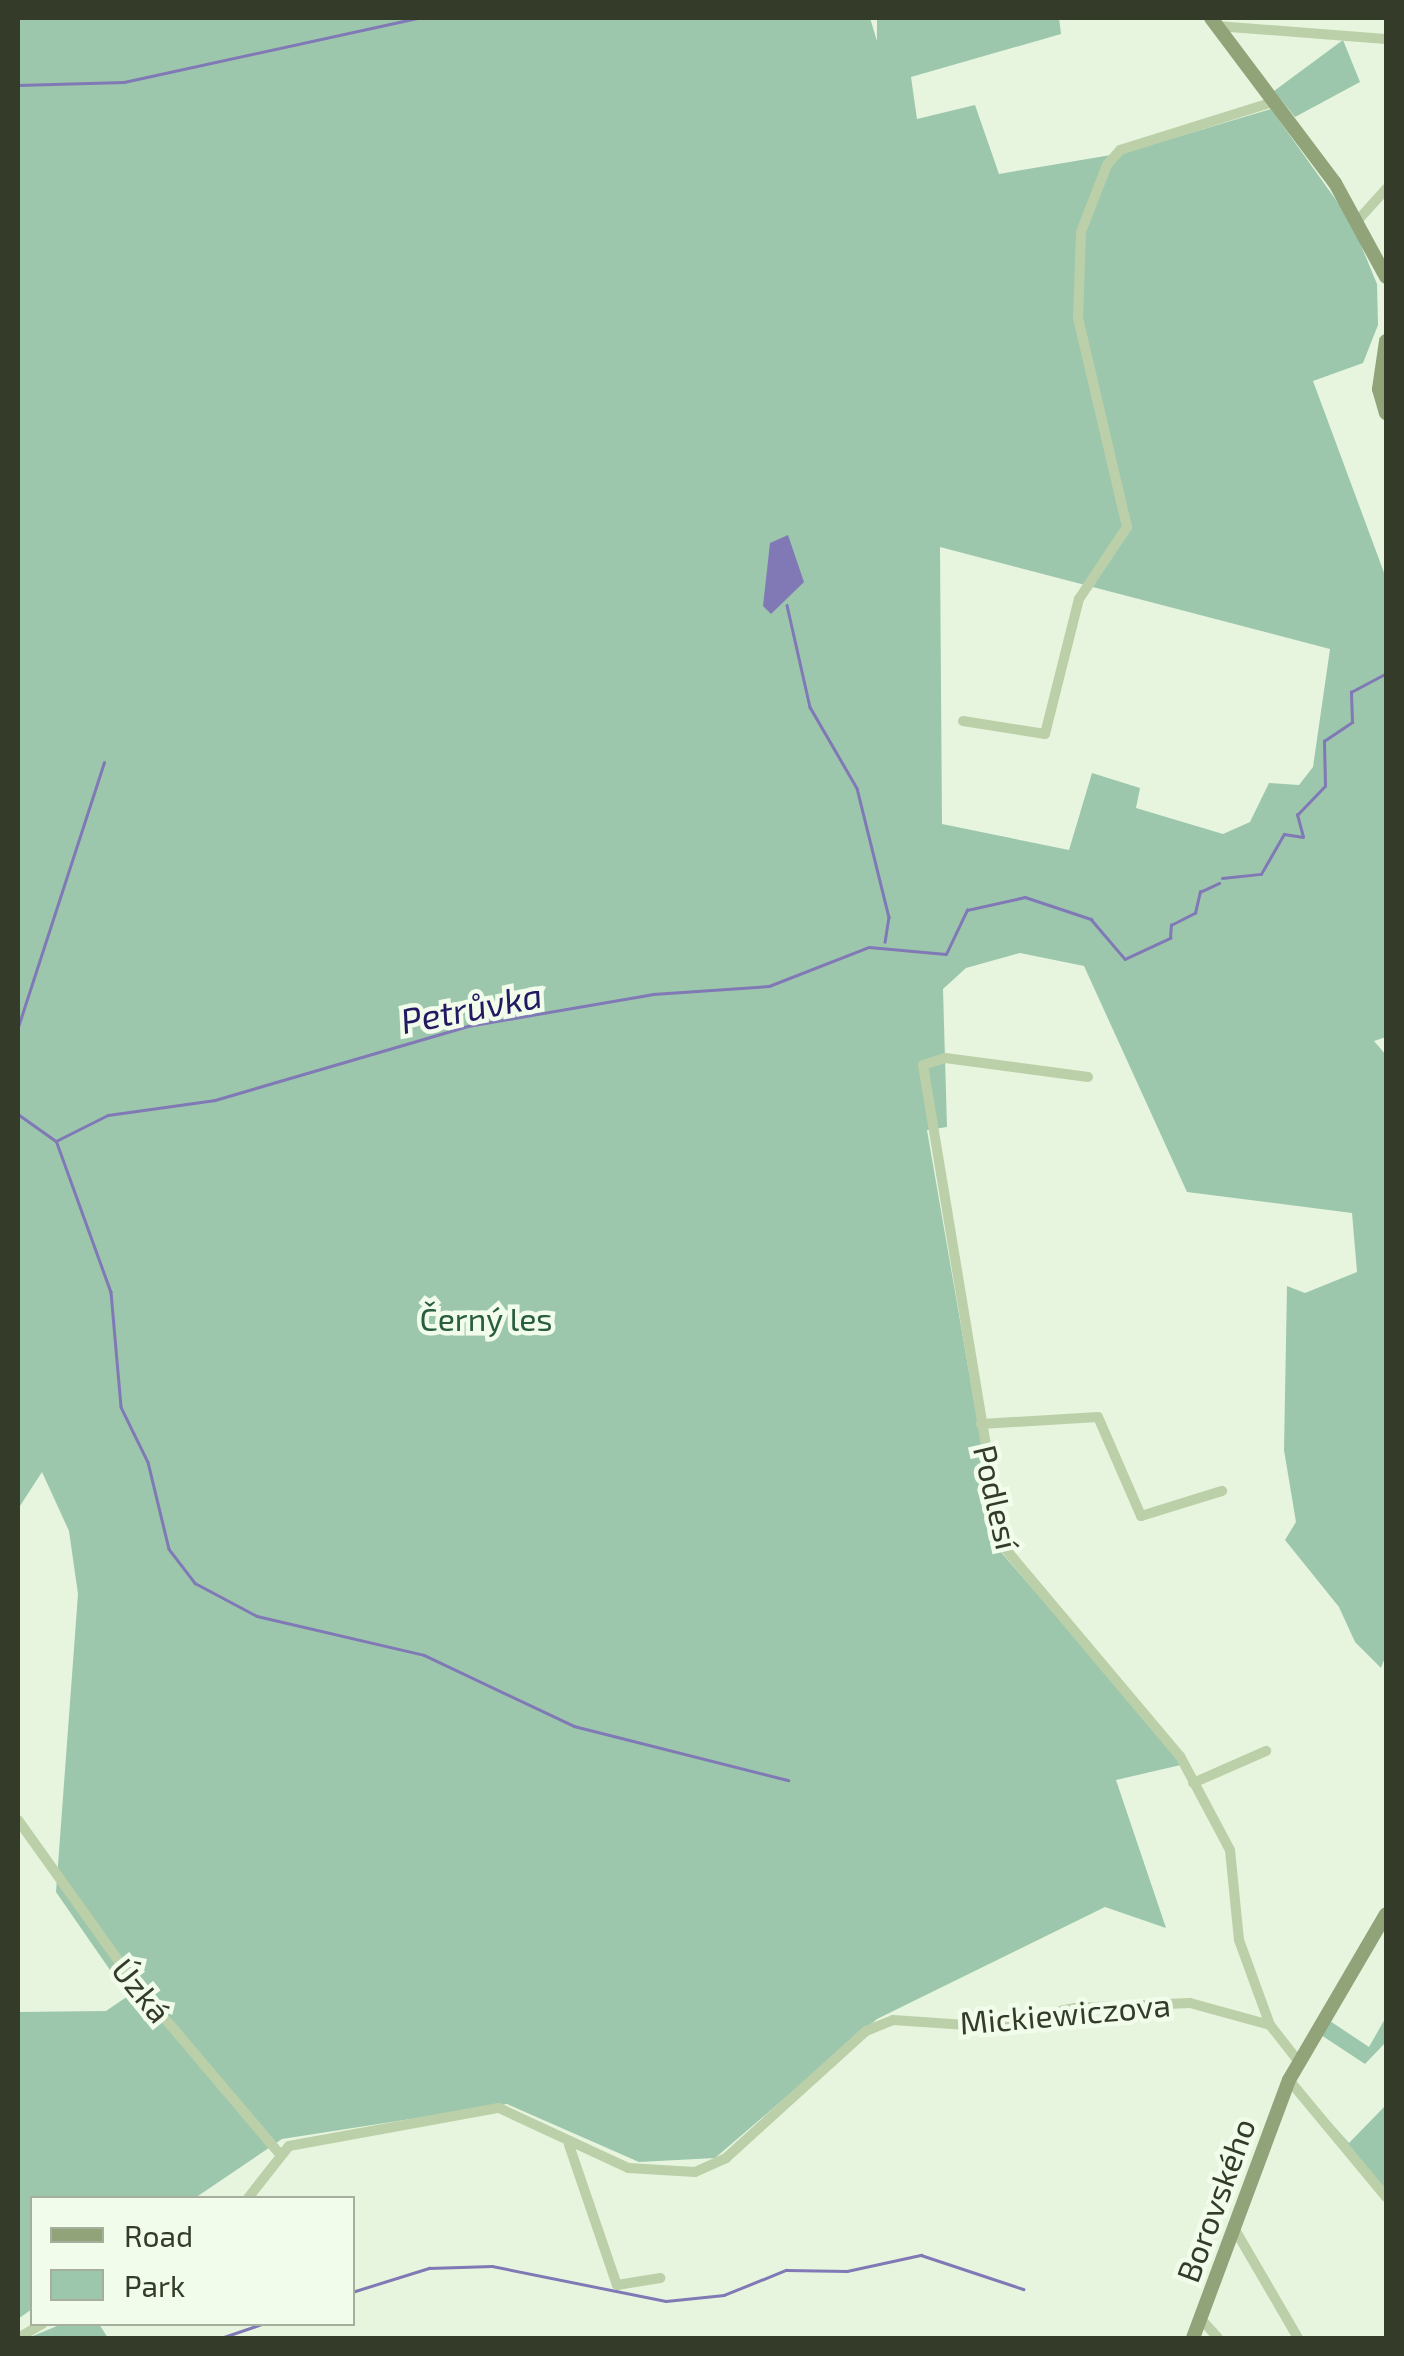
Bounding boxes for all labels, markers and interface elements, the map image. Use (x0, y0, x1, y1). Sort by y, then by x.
water label: Petrůvka (397, 973, 545, 1041)
park label: Černý les (419, 1299, 553, 1337)
street label: Podlesí (966, 1441, 1028, 1553)
street label: Úzká (105, 1950, 179, 2030)
street label: Mickiewiczova (958, 1985, 1172, 2041)
street label: Borovského (1168, 2113, 1262, 2287)
legend (30, 2196, 355, 2326)
text: Road (124, 2217, 193, 2253)
text: Park (124, 2267, 185, 2303)

